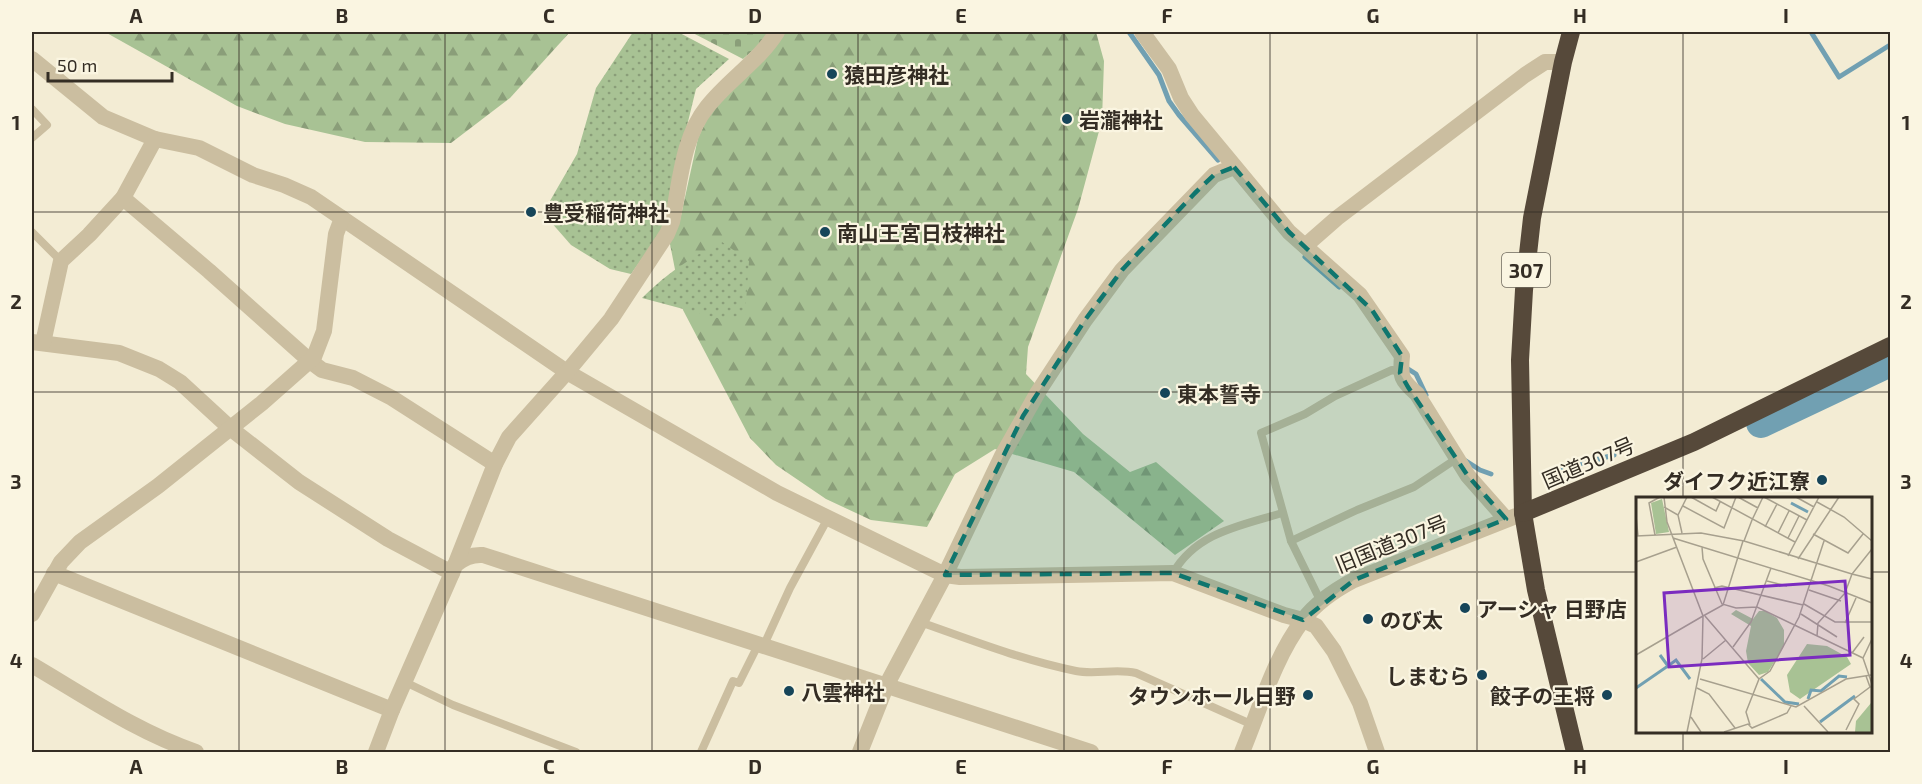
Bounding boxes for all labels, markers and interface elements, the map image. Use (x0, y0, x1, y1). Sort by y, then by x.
text: A (129, 3, 143, 27)
text: B (336, 3, 348, 27)
text: C (543, 3, 555, 27)
text: D (748, 3, 762, 27)
text: E (955, 3, 967, 27)
text: F (1161, 3, 1173, 27)
text: G (1367, 3, 1379, 27)
text: H (1573, 3, 1587, 27)
text: I (1783, 3, 1789, 27)
scale bar (48, 45, 172, 83)
text: 50 m (57, 54, 97, 76)
place label: 猿田彦神社 (844, 62, 949, 87)
marker: 猿田彦神社 (825, 67, 839, 81)
place label: 岩瀧神社 (1079, 107, 1163, 132)
text: 1 (12, 110, 20, 134)
text: 1 (1902, 110, 1910, 134)
marker: 岩瀧神社 (1060, 112, 1074, 126)
place label: 豊受稲荷神社 (543, 200, 669, 225)
marker: 豊受稲荷神社 (524, 205, 538, 219)
place label: 南山王宮日枝神社 (837, 220, 1005, 245)
marker: 南山王宮日枝神社 (818, 225, 832, 239)
road number: 307 (1502, 253, 1550, 287)
text: 2 (10, 289, 22, 313)
text: 2 (1900, 289, 1912, 313)
place label: 東本誓寺 (1177, 381, 1261, 406)
marker: 東本誓寺 (1158, 386, 1172, 400)
street label: 国道307号 (1538, 431, 1638, 493)
place label: ダイフク近江寮 (1663, 468, 1810, 493)
text: 3 (10, 469, 22, 493)
text: 3 (1900, 469, 1912, 493)
marker: ダイフク近江寮 (1815, 473, 1829, 487)
inset map (1636, 497, 1871, 733)
street label: 旧国道307号 (1331, 509, 1451, 577)
place label: アーシャ 日野店 (1477, 596, 1627, 621)
marker: アーシャ 日野店 (1458, 601, 1472, 615)
place label: のび太 (1380, 607, 1443, 632)
marker: のび太 (1361, 612, 1375, 626)
text: 4 (10, 648, 23, 672)
text: 4 (1900, 648, 1913, 672)
place label: しまむら (1386, 663, 1470, 688)
marker: しまむら (1475, 668, 1489, 682)
place label: 八雲神社 (801, 679, 885, 704)
place label: タウンホール日野 (1128, 683, 1296, 708)
place label: 餃子の王将 (1490, 683, 1595, 708)
marker: 八雲神社 (782, 684, 796, 698)
marker: タウンホール日野 (1301, 688, 1315, 702)
marker: 餃子の王将 (1600, 688, 1614, 702)
text: A (129, 754, 143, 778)
text: B (336, 754, 348, 778)
text: C (543, 754, 555, 778)
text: D (748, 754, 762, 778)
text: E (955, 754, 967, 778)
text: F (1161, 754, 1173, 778)
text: G (1367, 754, 1379, 778)
text: H (1573, 754, 1587, 778)
text: I (1783, 754, 1789, 778)

